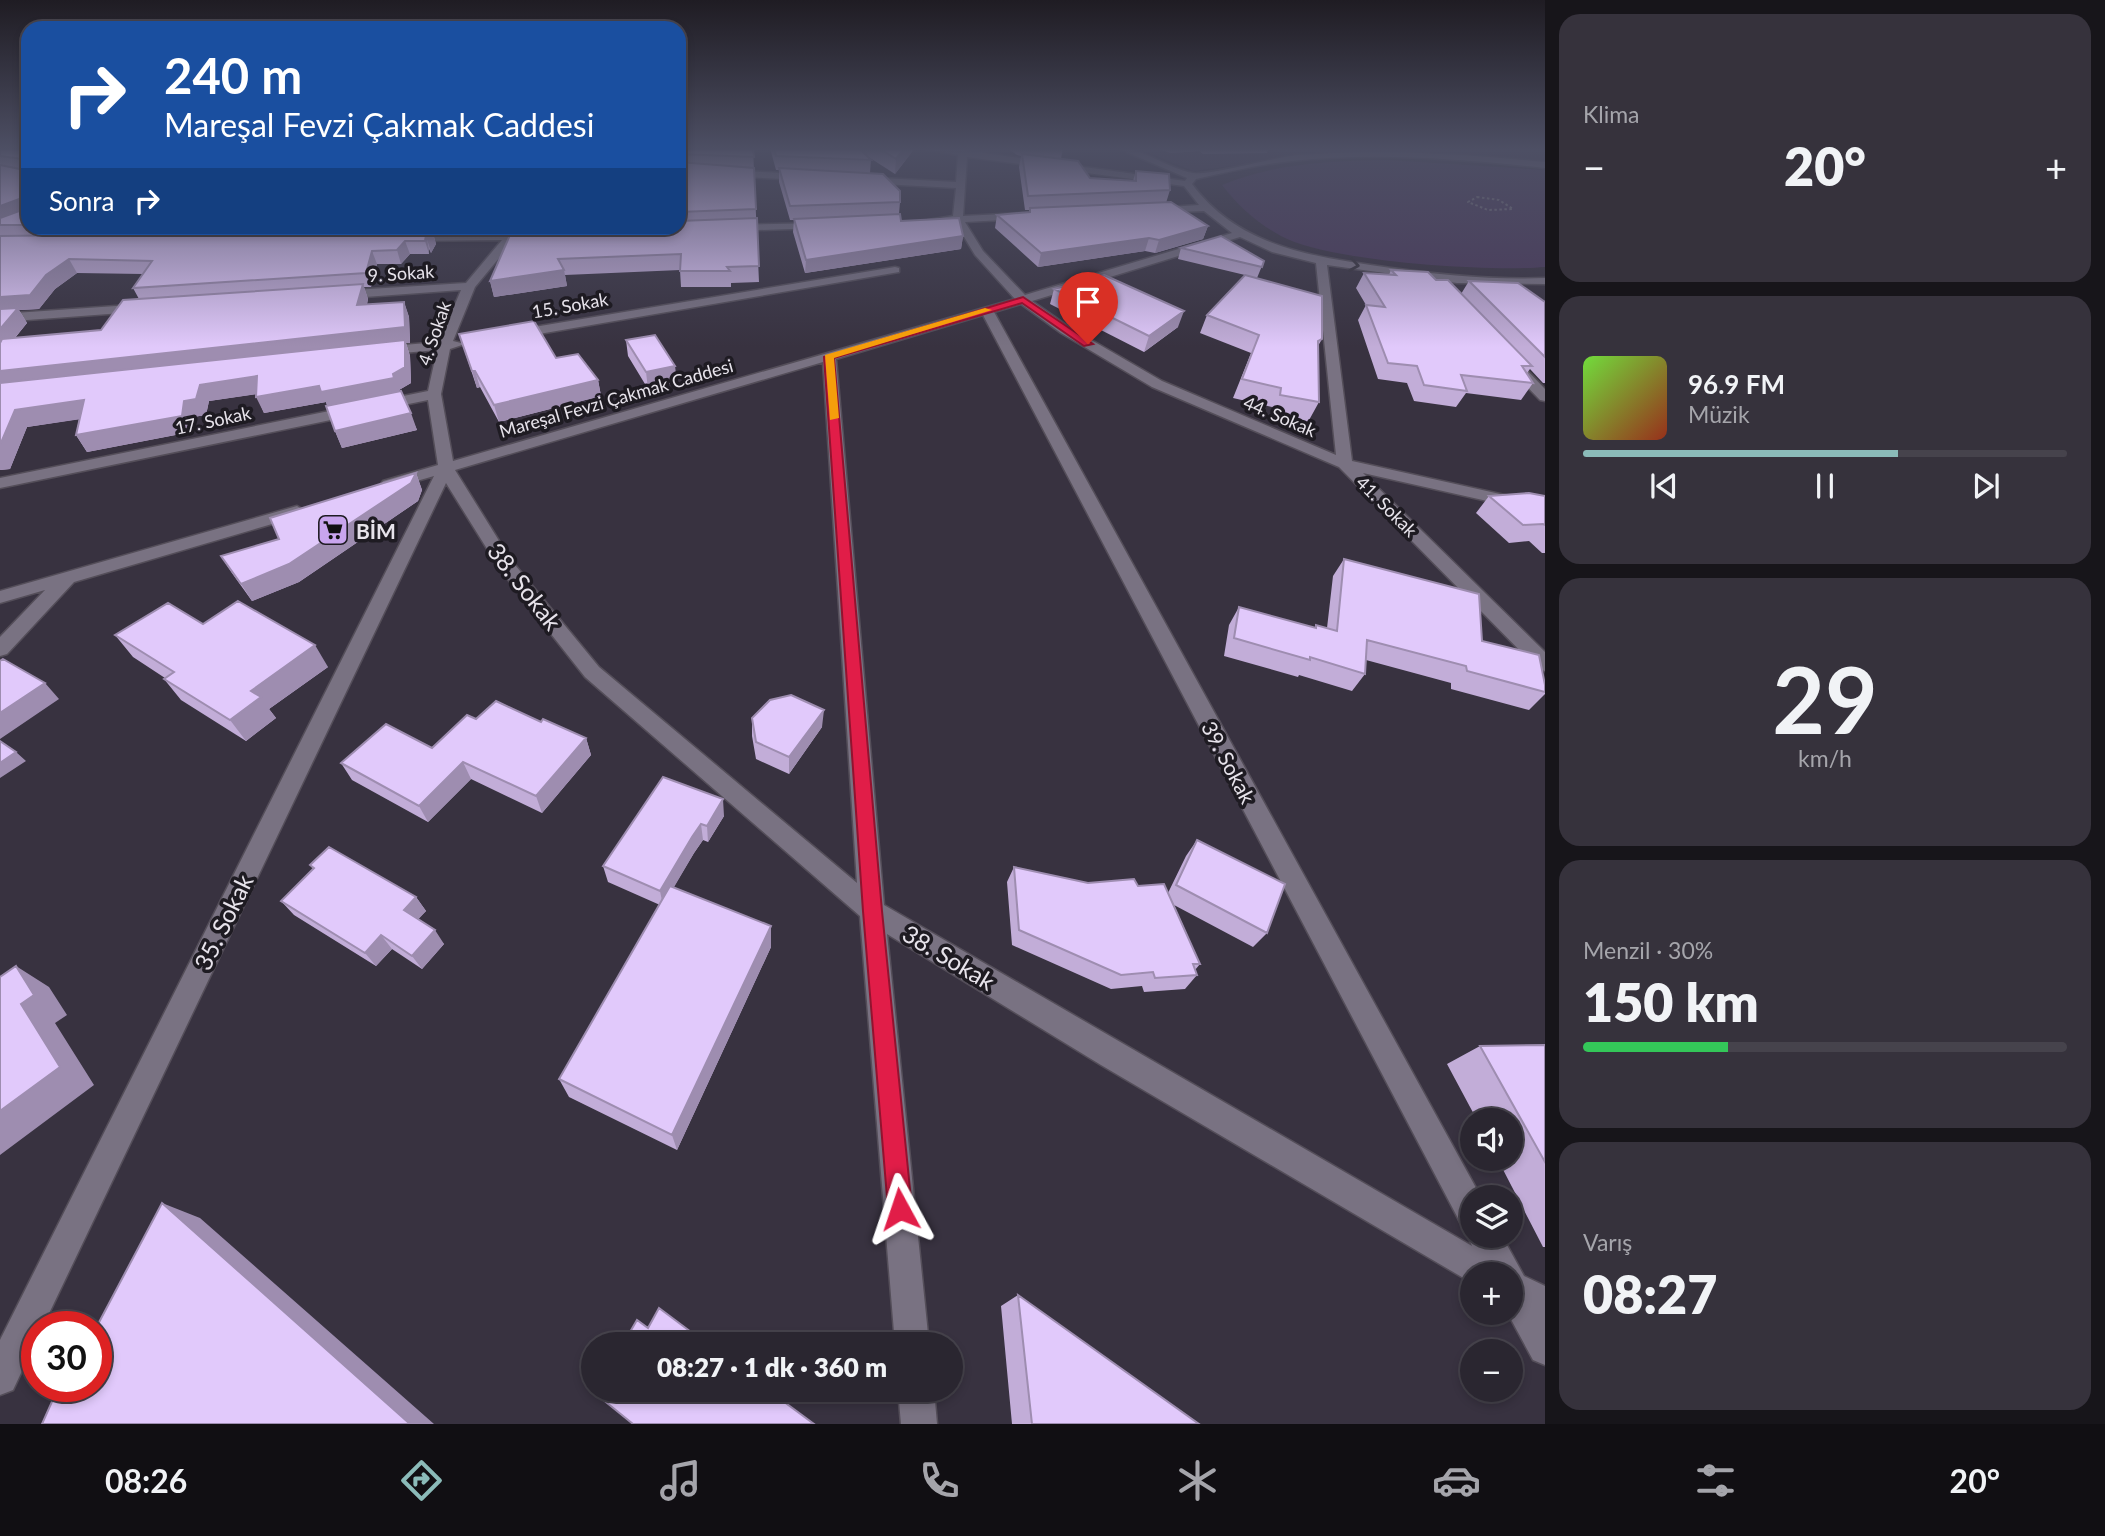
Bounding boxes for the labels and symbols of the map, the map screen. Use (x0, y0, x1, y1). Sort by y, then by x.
one-way arrow (1348, 257, 1359, 272)
street label: 9. Sokak (367, 260, 436, 286)
pin (1058, 272, 1118, 344)
street label: 15. Sokak (530, 287, 611, 323)
street label: 4. Sokak (413, 297, 455, 368)
street label: Mareşal Fevzi Çakmak Caddesi (497, 354, 735, 442)
street label: 44. Sokak (1240, 391, 1320, 441)
street label: 17. Sokak (173, 401, 254, 439)
street label: 41. Sokak (1352, 471, 1423, 542)
supermarket icon: BİM (316, 513, 350, 547)
place label: BİM (356, 518, 396, 543)
street label: 38. Sokak (482, 537, 568, 636)
street label: 39. Sokak (1197, 717, 1261, 808)
street label: 35. Sokak (187, 869, 259, 974)
street label: 38. Sokak (898, 918, 1001, 996)
position arrow (863, 1172, 937, 1246)
speed limit sign: 30 (21, 1311, 112, 1402)

